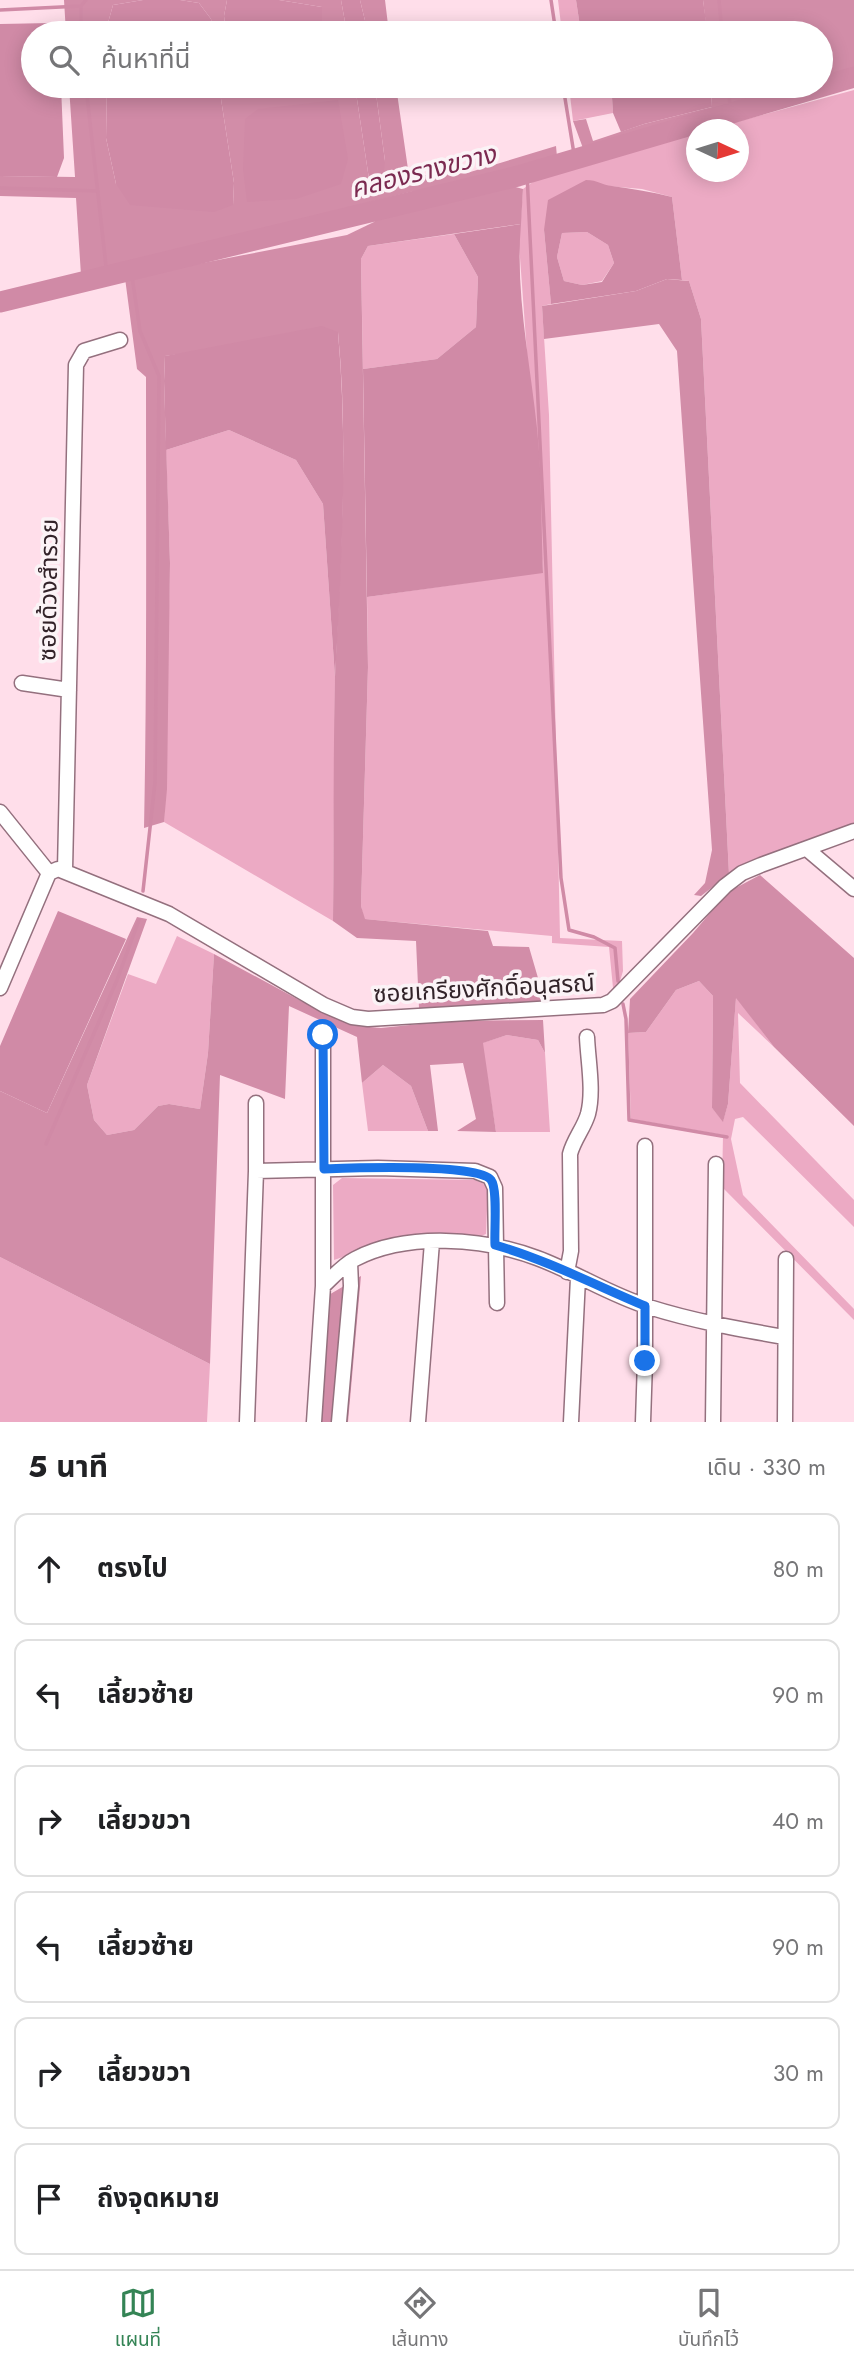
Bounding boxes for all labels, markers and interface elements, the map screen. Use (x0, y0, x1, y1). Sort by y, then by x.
search box (21, 21, 833, 98)
text: ค้นหาที่นี่ (101, 40, 191, 78)
icon: search (45, 41, 83, 79)
north arrow (686, 119, 749, 182)
water label: คลองรางขวาง (346, 134, 501, 207)
street label: ซอยด้วงสำรวย (29, 519, 67, 661)
street label: ซอยเกรียงศักดิ์อนุสรณ์ (372, 965, 596, 1011)
route start (307, 1019, 338, 1050)
route end (629, 1345, 660, 1376)
text: 5 นาที (28, 1445, 108, 1488)
text: เดิน · 330 m (707, 1450, 826, 1484)
text: ตรงไป (97, 1549, 168, 1587)
icon: ahead (30, 1550, 68, 1588)
text: 80 m (773, 1552, 824, 1586)
text: เลี้ยวซ้าย (97, 1675, 194, 1713)
icon: left (30, 1676, 68, 1714)
text: 90 m (772, 1678, 824, 1712)
text: เลี้ยวขวา (97, 1801, 191, 1839)
icon: right (30, 1802, 68, 1840)
text: 40 m (772, 1804, 824, 1838)
text: เลี้ยวซ้าย (97, 1927, 194, 1965)
icon: left (30, 1928, 68, 1966)
text: 90 m (772, 1930, 824, 1964)
text: เลี้ยวขวา (97, 2053, 191, 2091)
icon: right (30, 2054, 68, 2092)
text: 30 m (773, 2056, 824, 2090)
text: ถึงจุดหมาย (97, 2179, 220, 2217)
icon: arrive (30, 2180, 68, 2218)
tab: แผนที่ (115, 2284, 161, 2355)
tab: เส้นทาง (391, 2284, 448, 2355)
tab: บันทึกไว้ (678, 2284, 739, 2355)

